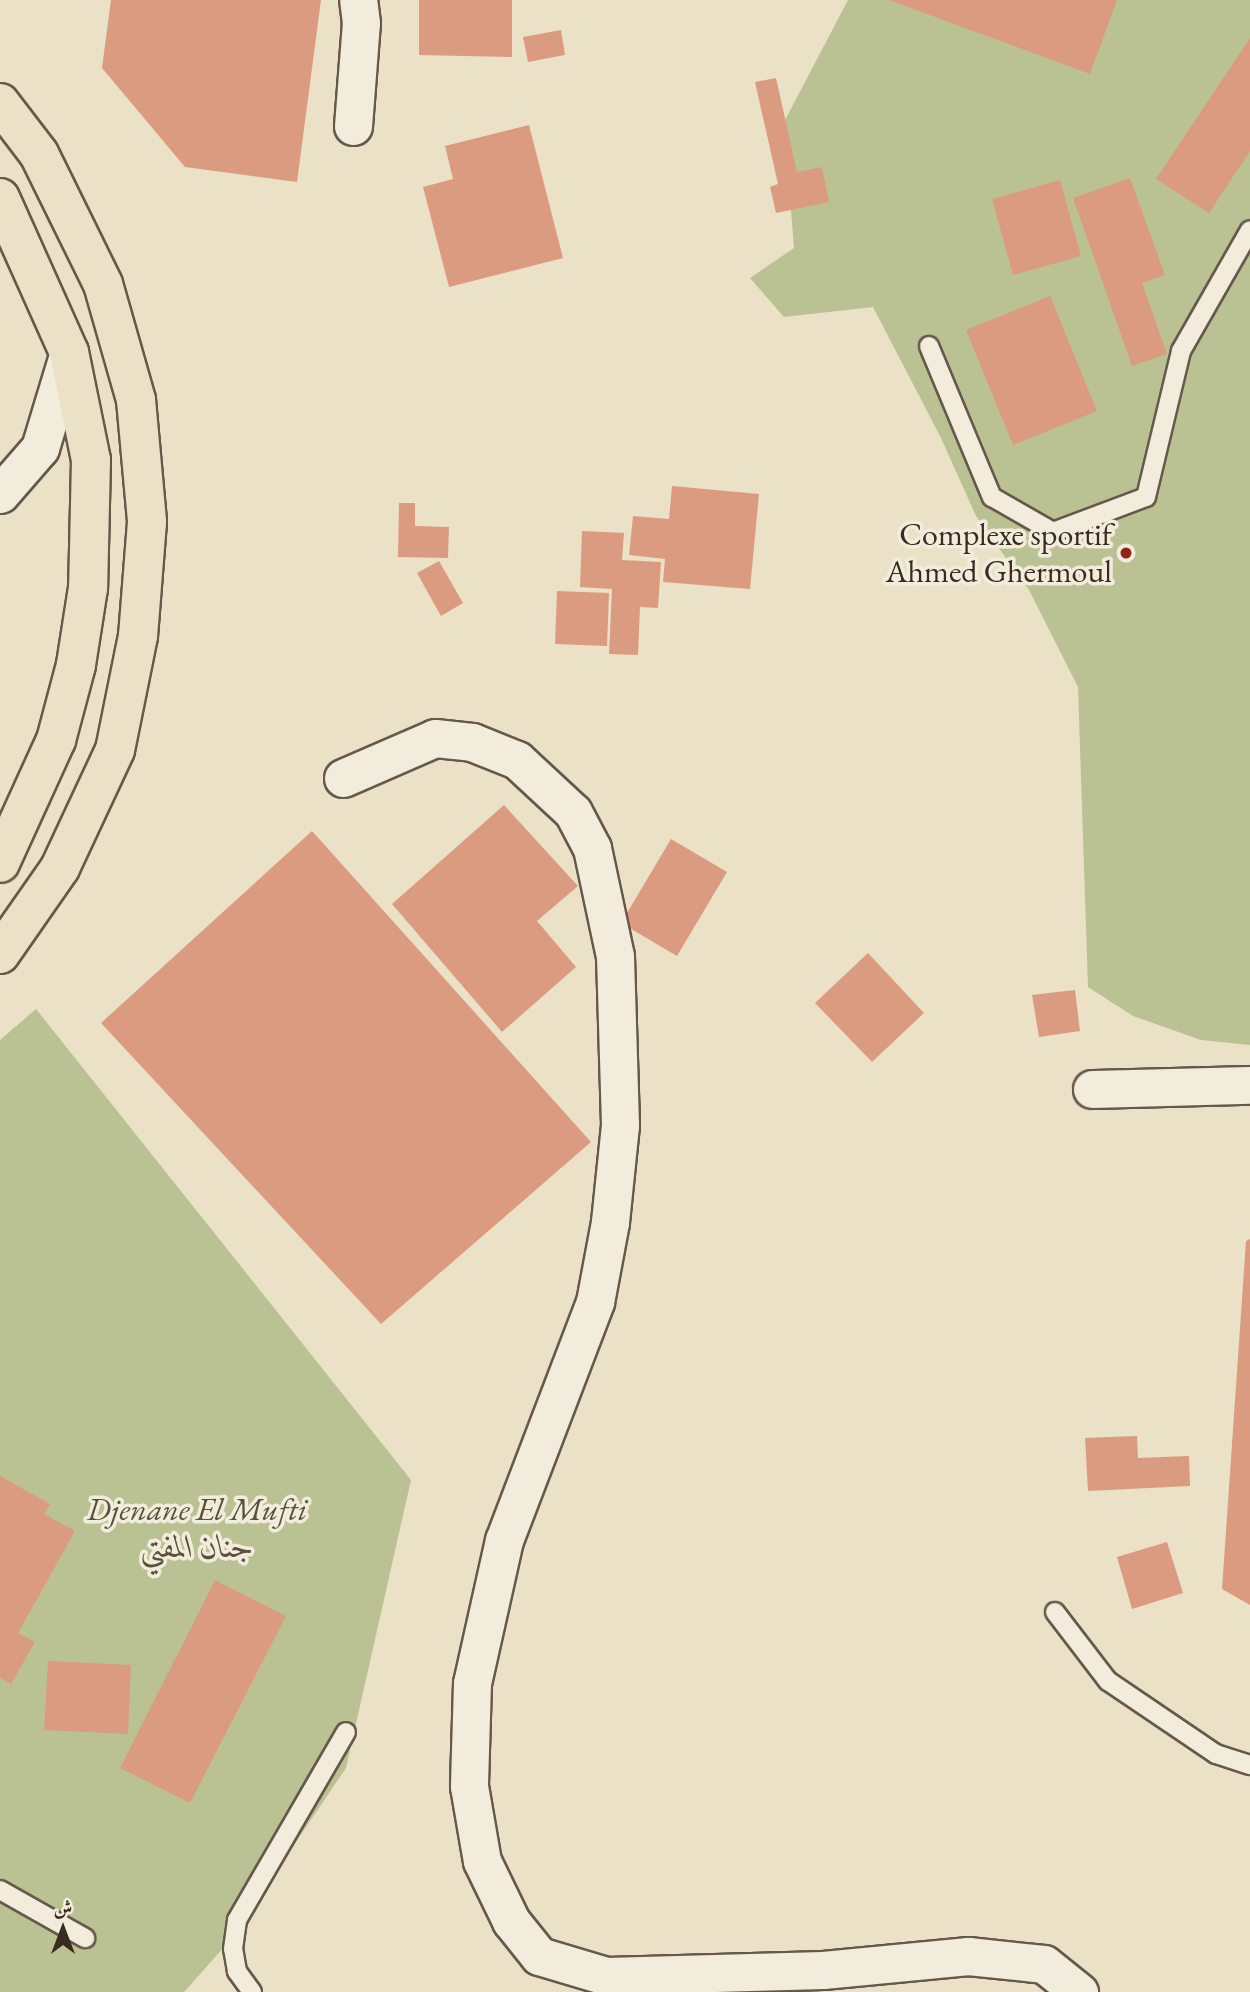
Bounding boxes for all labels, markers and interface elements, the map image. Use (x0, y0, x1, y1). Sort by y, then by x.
place label: Complexe sportif Ahmed Ghermoul (885, 516, 1112, 591)
marker: Complexe sportif Ahmed Ghermoul (1118, 545, 1134, 561)
park label: Djenane El Mufti جنان المفتي (87, 1491, 307, 1566)
north arrow (28, 1894, 98, 1964)
text: ش (54, 1895, 72, 1920)

